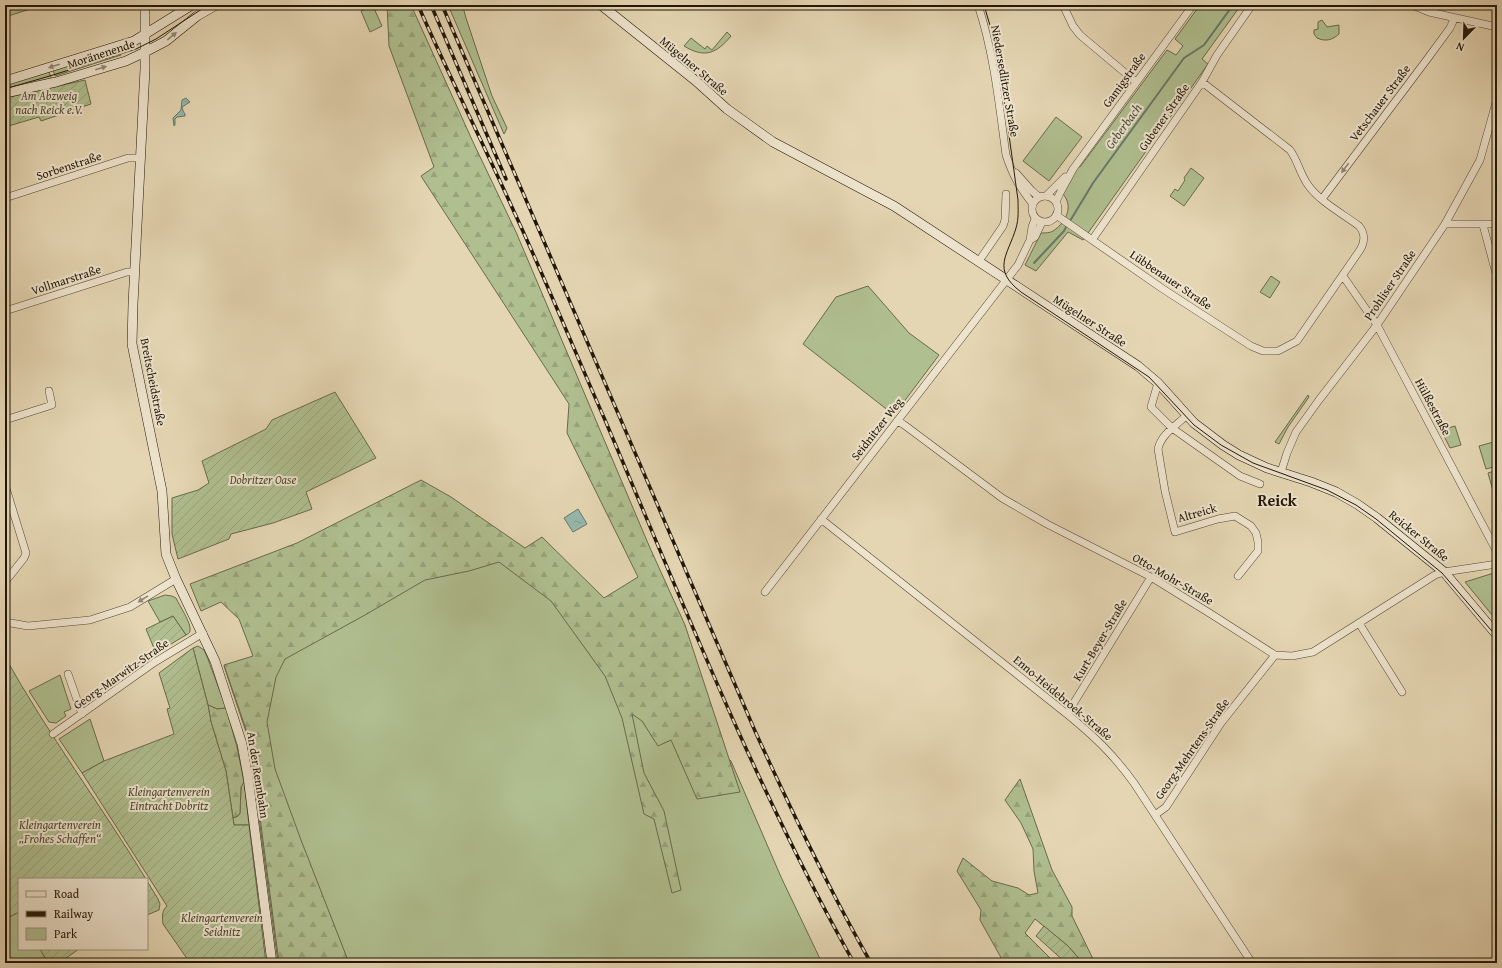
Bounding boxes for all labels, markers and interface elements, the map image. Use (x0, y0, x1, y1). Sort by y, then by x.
north arrow (1444, 18, 1484, 58)
street label: Niedersedlitzer Straße (987, 24, 1024, 139)
one-way arrow (167, 31, 178, 40)
street label: Mügelner Straße (656, 32, 732, 100)
street label: Moränenende (65, 34, 137, 72)
text: N (1453, 38, 1467, 56)
street label: Gamigstraße (1098, 49, 1150, 111)
street label: Vetschauer Straße (1345, 60, 1414, 145)
one-way arrow (48, 63, 60, 69)
one-way arrow (95, 65, 107, 71)
street label: Gubener Straße (1134, 79, 1193, 154)
park label: Am Abzweig nach Reick e.V. (15, 87, 83, 118)
water label: Geberbach (1100, 99, 1147, 153)
street label: Sorbenstraße (34, 147, 104, 184)
one-way arrow (1341, 162, 1350, 173)
street label: Lübbenauer Straße (1127, 246, 1216, 314)
street label: Prohliser Straße (1360, 246, 1420, 323)
street label: Vollmarstraße (29, 260, 103, 299)
street label: Mügelner Straße (1050, 290, 1131, 351)
street label: Breitscheidstraße (137, 337, 170, 428)
street label: Hülßestraße (1411, 375, 1456, 439)
street label: Seidnitzer Weg (847, 394, 907, 464)
park label: Dobritzer Oase (229, 471, 296, 488)
district label: Reick (1258, 488, 1297, 512)
street label: Altreick (1175, 499, 1219, 526)
street label: Reicker Straße (1385, 506, 1453, 566)
street label: Otto-Mohr-Straße (1130, 548, 1217, 609)
street label: Kurt-Beyer-Straße (1068, 595, 1131, 684)
one-way arrow (137, 596, 149, 603)
street label: Georg-Marwitz-Straße (70, 634, 172, 713)
street label: Enno-Heidebroek-Straße (1010, 651, 1117, 745)
street label: Georg-Mehrtens-Straße (1150, 694, 1233, 803)
street label: An der Rennbahn (243, 730, 274, 820)
park label: Kleingartenverein Eintracht Dobritz (127, 783, 210, 814)
park label: Kleingartenverein „Frohes Schaffen“ (18, 816, 101, 847)
legend (18, 878, 148, 950)
text: Road (54, 885, 80, 902)
text: Railway (54, 905, 93, 922)
park label: Kleingartenverein Seidnitz (180, 909, 263, 940)
text: Park (54, 925, 78, 942)

